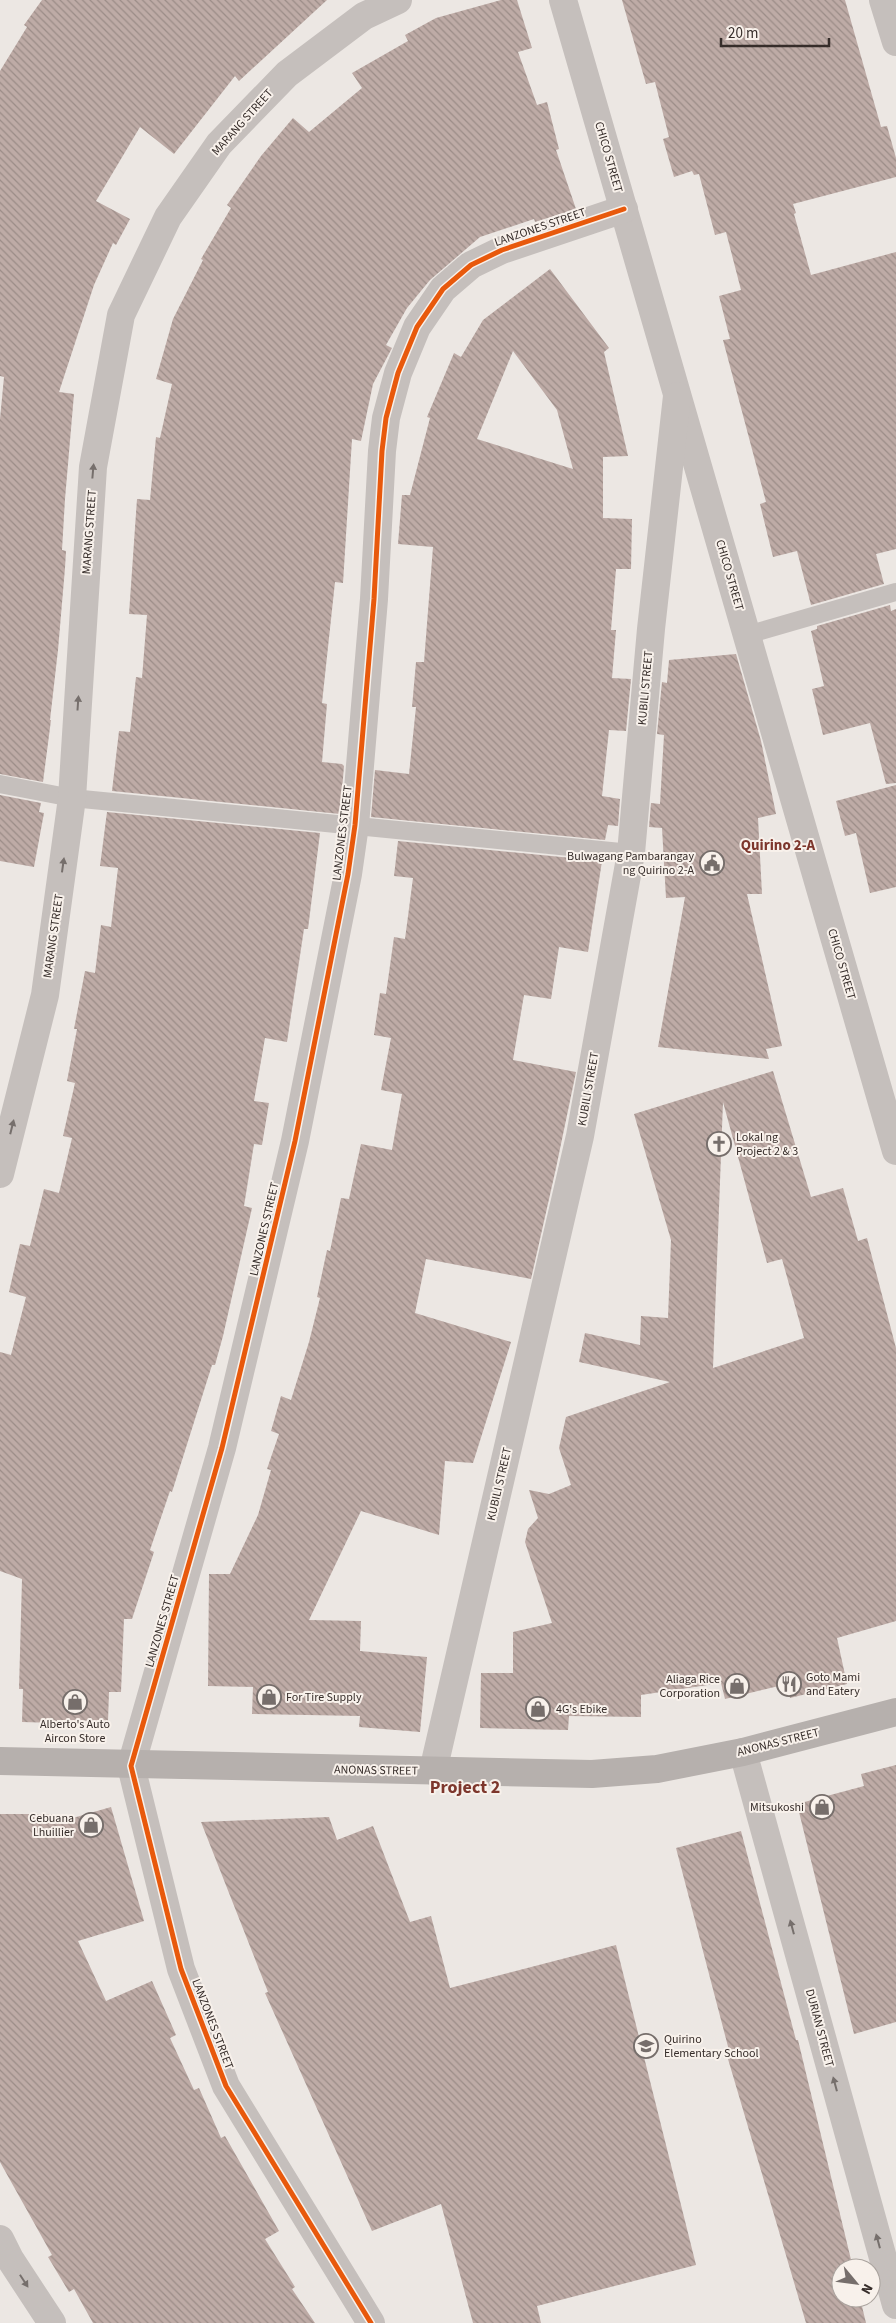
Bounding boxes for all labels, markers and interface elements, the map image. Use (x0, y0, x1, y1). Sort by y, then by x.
scale bar (721, 15, 828, 47)
text: 20 m (728, 23, 758, 44)
street label: MARANG STREET (208, 85, 277, 159)
street label: CHICO STREET (590, 120, 627, 195)
street label: LANZONES STREET (492, 204, 589, 251)
one-way arrow (89, 463, 97, 479)
street label: MARANG STREET (78, 489, 101, 575)
street label: CHICO STREET (711, 538, 748, 613)
street label: KUBILI STREET (634, 650, 657, 726)
one-way arrow (74, 695, 82, 711)
street label: LANZONES STREET (328, 784, 357, 882)
district label: Quirino 2-A (741, 835, 816, 856)
place label: Bulwagang Pambarangay ng Quirino 2-A (567, 848, 694, 879)
public building icon: Bulwagang Pambarangay ng Quirino 2-A (699, 850, 725, 876)
one-way arrow (59, 857, 67, 873)
street label: MARANG STREET (39, 892, 68, 979)
street label: CHICO STREET (823, 927, 860, 1002)
street label: KUBILI STREET (574, 1050, 603, 1127)
one-way arrow (8, 1120, 16, 1135)
place label: Lokal ng Project 2 & 3 (736, 1129, 798, 1160)
church icon: Lokal ng Project 2 & 3 (706, 1131, 732, 1157)
street label: LANZONES STREET (245, 1180, 284, 1278)
street label: KUBILI STREET (483, 1445, 516, 1522)
street label: LANZONES STREET (141, 1572, 184, 1670)
place label: Goto Mami and Eatery (806, 1669, 860, 1700)
place label: Aliaga Rice Corporation (659, 1671, 720, 1702)
restaurant icon: Goto Mami and Eatery (776, 1671, 802, 1697)
shop icon: Aliaga Rice Corporation (724, 1673, 750, 1699)
shop icon: For Tire Supply (256, 1684, 282, 1710)
shop icon: Alberto's Auto Aircon Store (62, 1689, 88, 1715)
place label: For Tire Supply (286, 1689, 362, 1706)
shop icon: 4G's Ebike (525, 1696, 551, 1722)
place label: 4G's Ebike (556, 1701, 607, 1718)
place label: Alberto's Auto Aircon Store (40, 1716, 110, 1747)
street label: ANONAS STREET (735, 1724, 821, 1761)
street label: ANONAS STREET (334, 1761, 419, 1780)
district label: Project 2 (430, 1775, 500, 1800)
shop icon: Mitsukoshi (809, 1794, 835, 1820)
place label: Mitsukoshi (750, 1799, 804, 1816)
place label: Cebuana Lhuillier (29, 1810, 75, 1841)
shop icon: Cebuana Lhuillier (78, 1812, 104, 1838)
one-way arrow (788, 1920, 796, 1935)
street label: LANZONES STREET (187, 1976, 238, 2072)
street label: DURIAN STREET (801, 1987, 838, 2070)
place label: Quirino Elementary School (664, 2031, 759, 2062)
school or university icon: Quirino Elementary School (633, 2033, 659, 2059)
one-way arrow (831, 2076, 839, 2091)
one-way arrow (874, 2233, 882, 2248)
north arrow (831, 2258, 881, 2308)
one-way arrow (20, 2274, 29, 2287)
text: N (855, 2280, 877, 2298)

